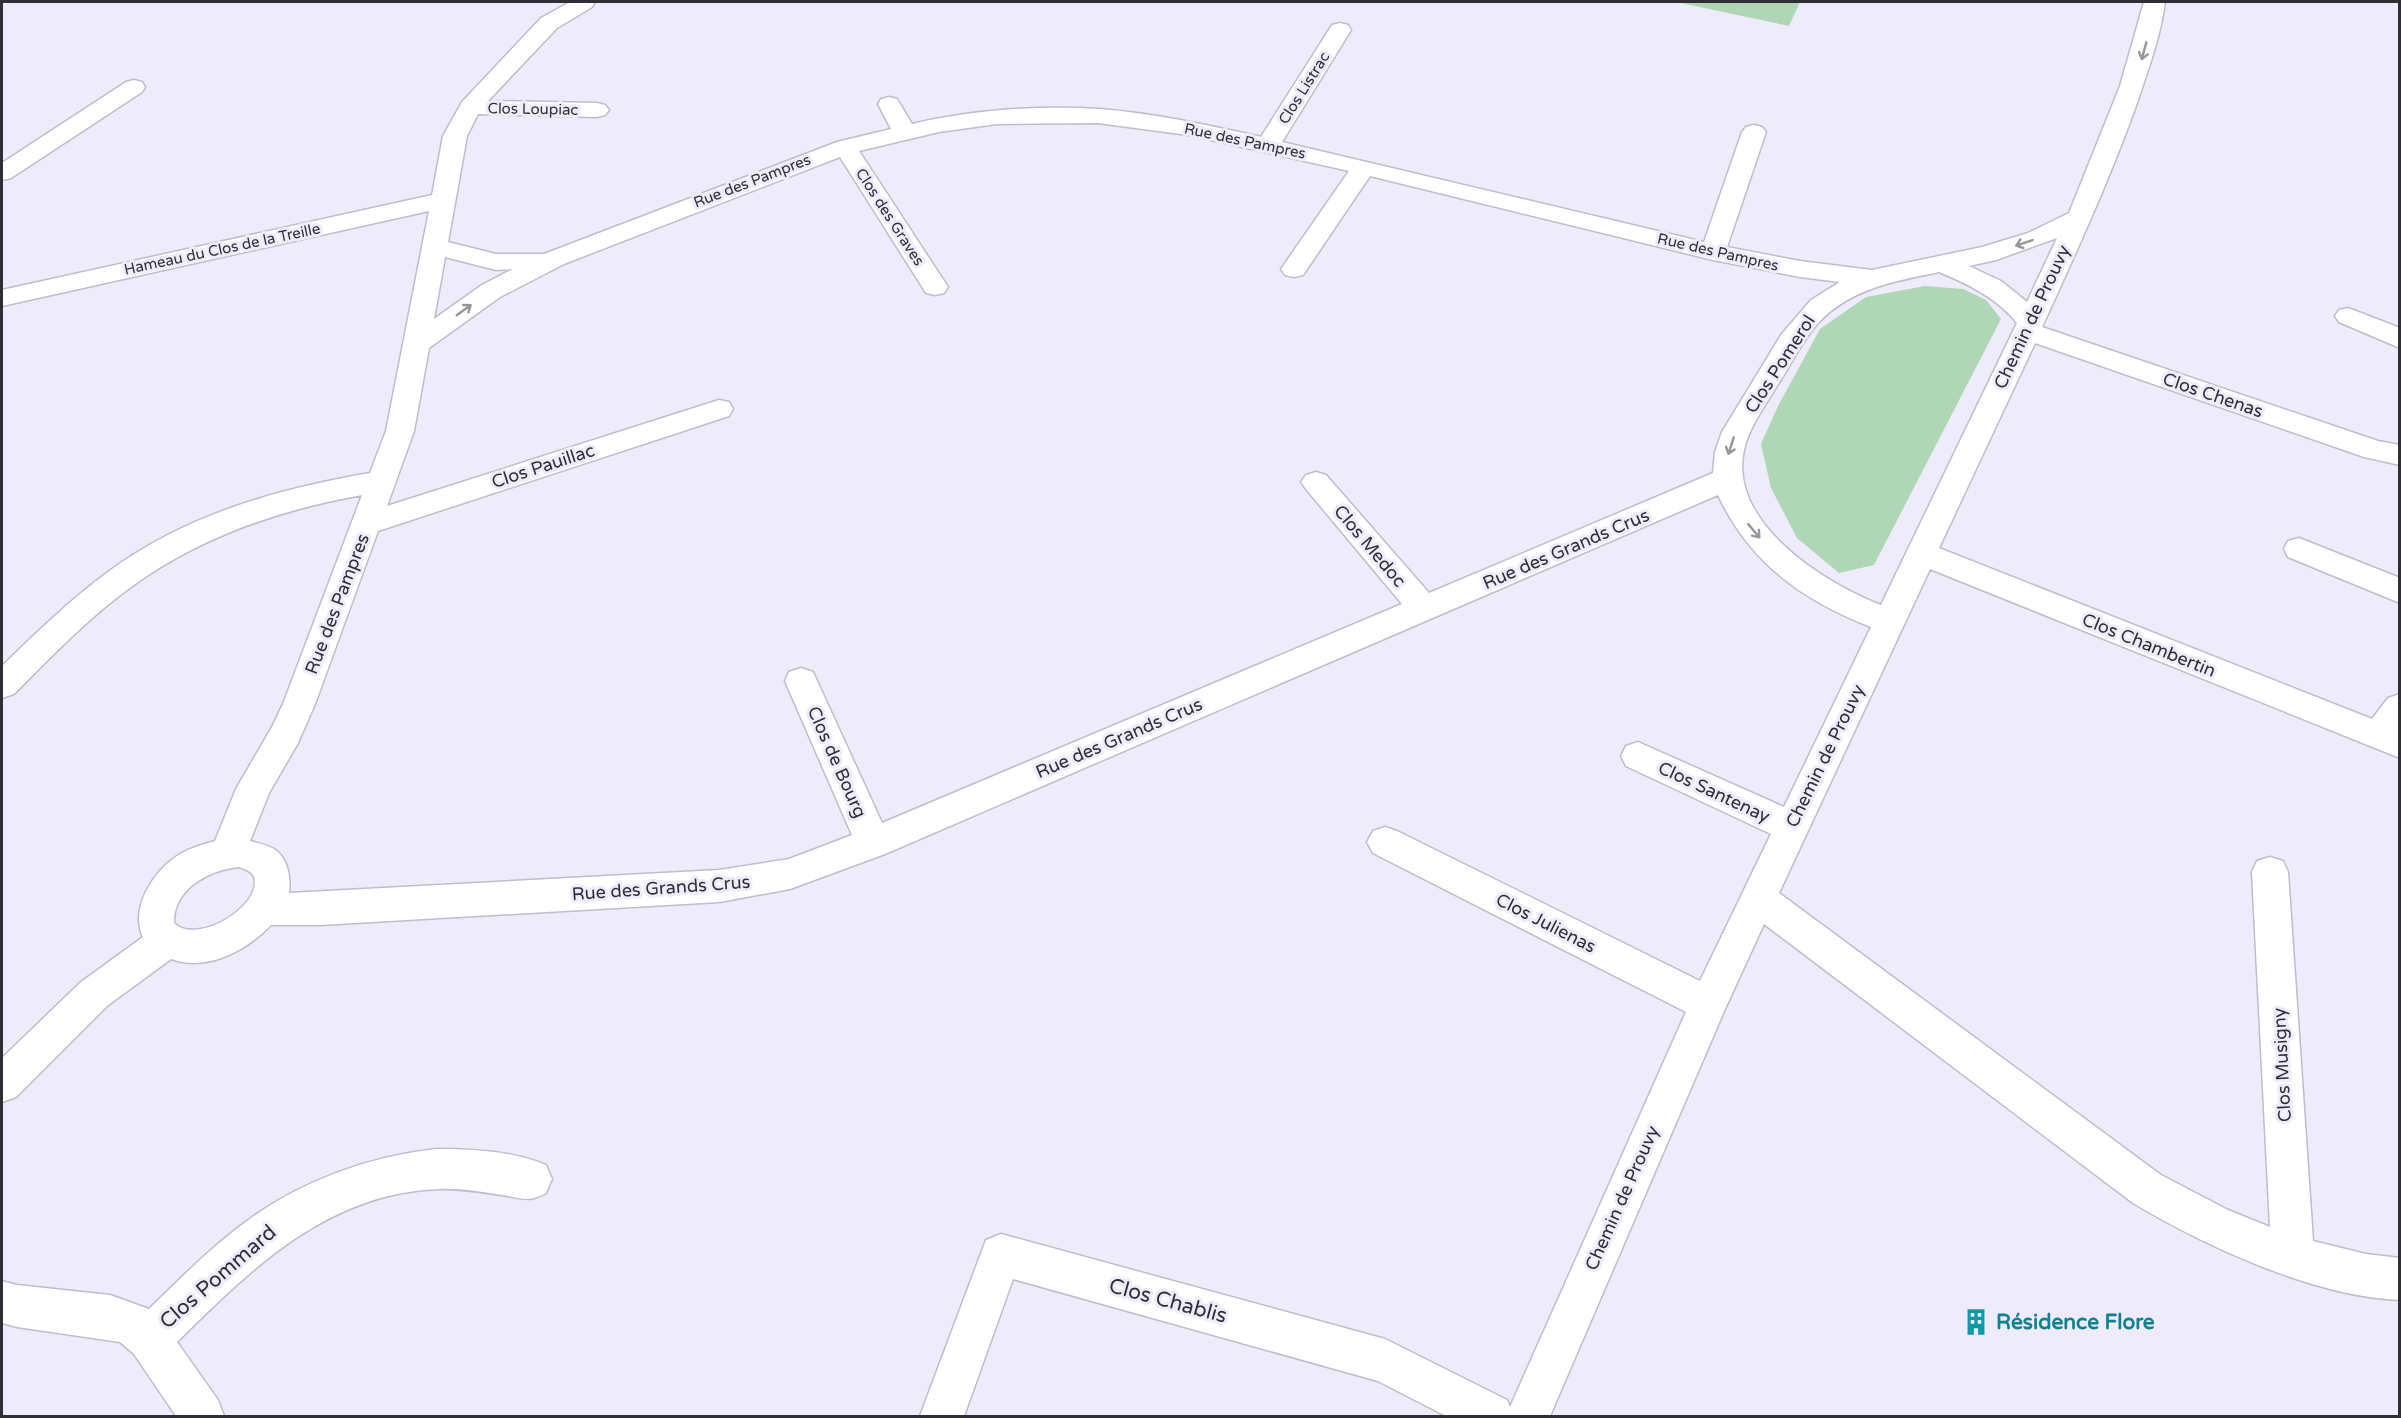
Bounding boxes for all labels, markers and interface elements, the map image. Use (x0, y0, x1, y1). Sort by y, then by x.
one-way arrow (2138, 41, 2149, 60)
street label: Clos Listrac (1275, 49, 1333, 127)
street label: Clos Loupiac (487, 99, 579, 119)
street label: Rue des Pampres (1183, 119, 1307, 163)
street label: Rue des Pampres (691, 150, 813, 212)
street label: Clos des Graves (852, 165, 928, 269)
street label: Hameau du Clos de la Treille (122, 219, 322, 279)
street label: Rue des Pampres (1656, 229, 1780, 275)
one-way arrow (2016, 238, 2034, 249)
street label: Chemin de Prouvy (1989, 241, 2075, 392)
one-way arrow (456, 304, 472, 316)
street label: Clos Pomerol (1740, 311, 1820, 417)
street label: Clos Chenas (2160, 368, 2266, 422)
one-way arrow (1725, 436, 1736, 455)
street label: Clos Pauillac (489, 439, 597, 493)
street label: Clos Medoc (1329, 500, 1411, 592)
street label: Rue des Grands Crus (1479, 504, 1653, 594)
one-way arrow (1747, 523, 1761, 538)
street label: Rue des Pampres (300, 531, 374, 677)
street label: Clos Chambertin (2079, 608, 2219, 682)
street label: Chemin de Prouvy (1781, 681, 1869, 831)
street label: Rue des Grands Crus (1032, 693, 1206, 783)
street label: Clos de Bourg (803, 703, 871, 821)
street label: Clos Santenay (1655, 757, 1774, 828)
street label: Rue des Grands Crus (571, 871, 751, 905)
street label: Clos Julienas (1492, 888, 1600, 958)
street label: Clos Musigny (2268, 1007, 2296, 1123)
street label: Chemin de Prouvy (1580, 1122, 1664, 1274)
street label: Clos Pommard (155, 1220, 281, 1334)
street label: Clos Chablis (1106, 1273, 1230, 1329)
building icon: Résidence Flore (1961, 1307, 1991, 1337)
place label: Résidence Flore (1996, 1310, 2155, 1335)

